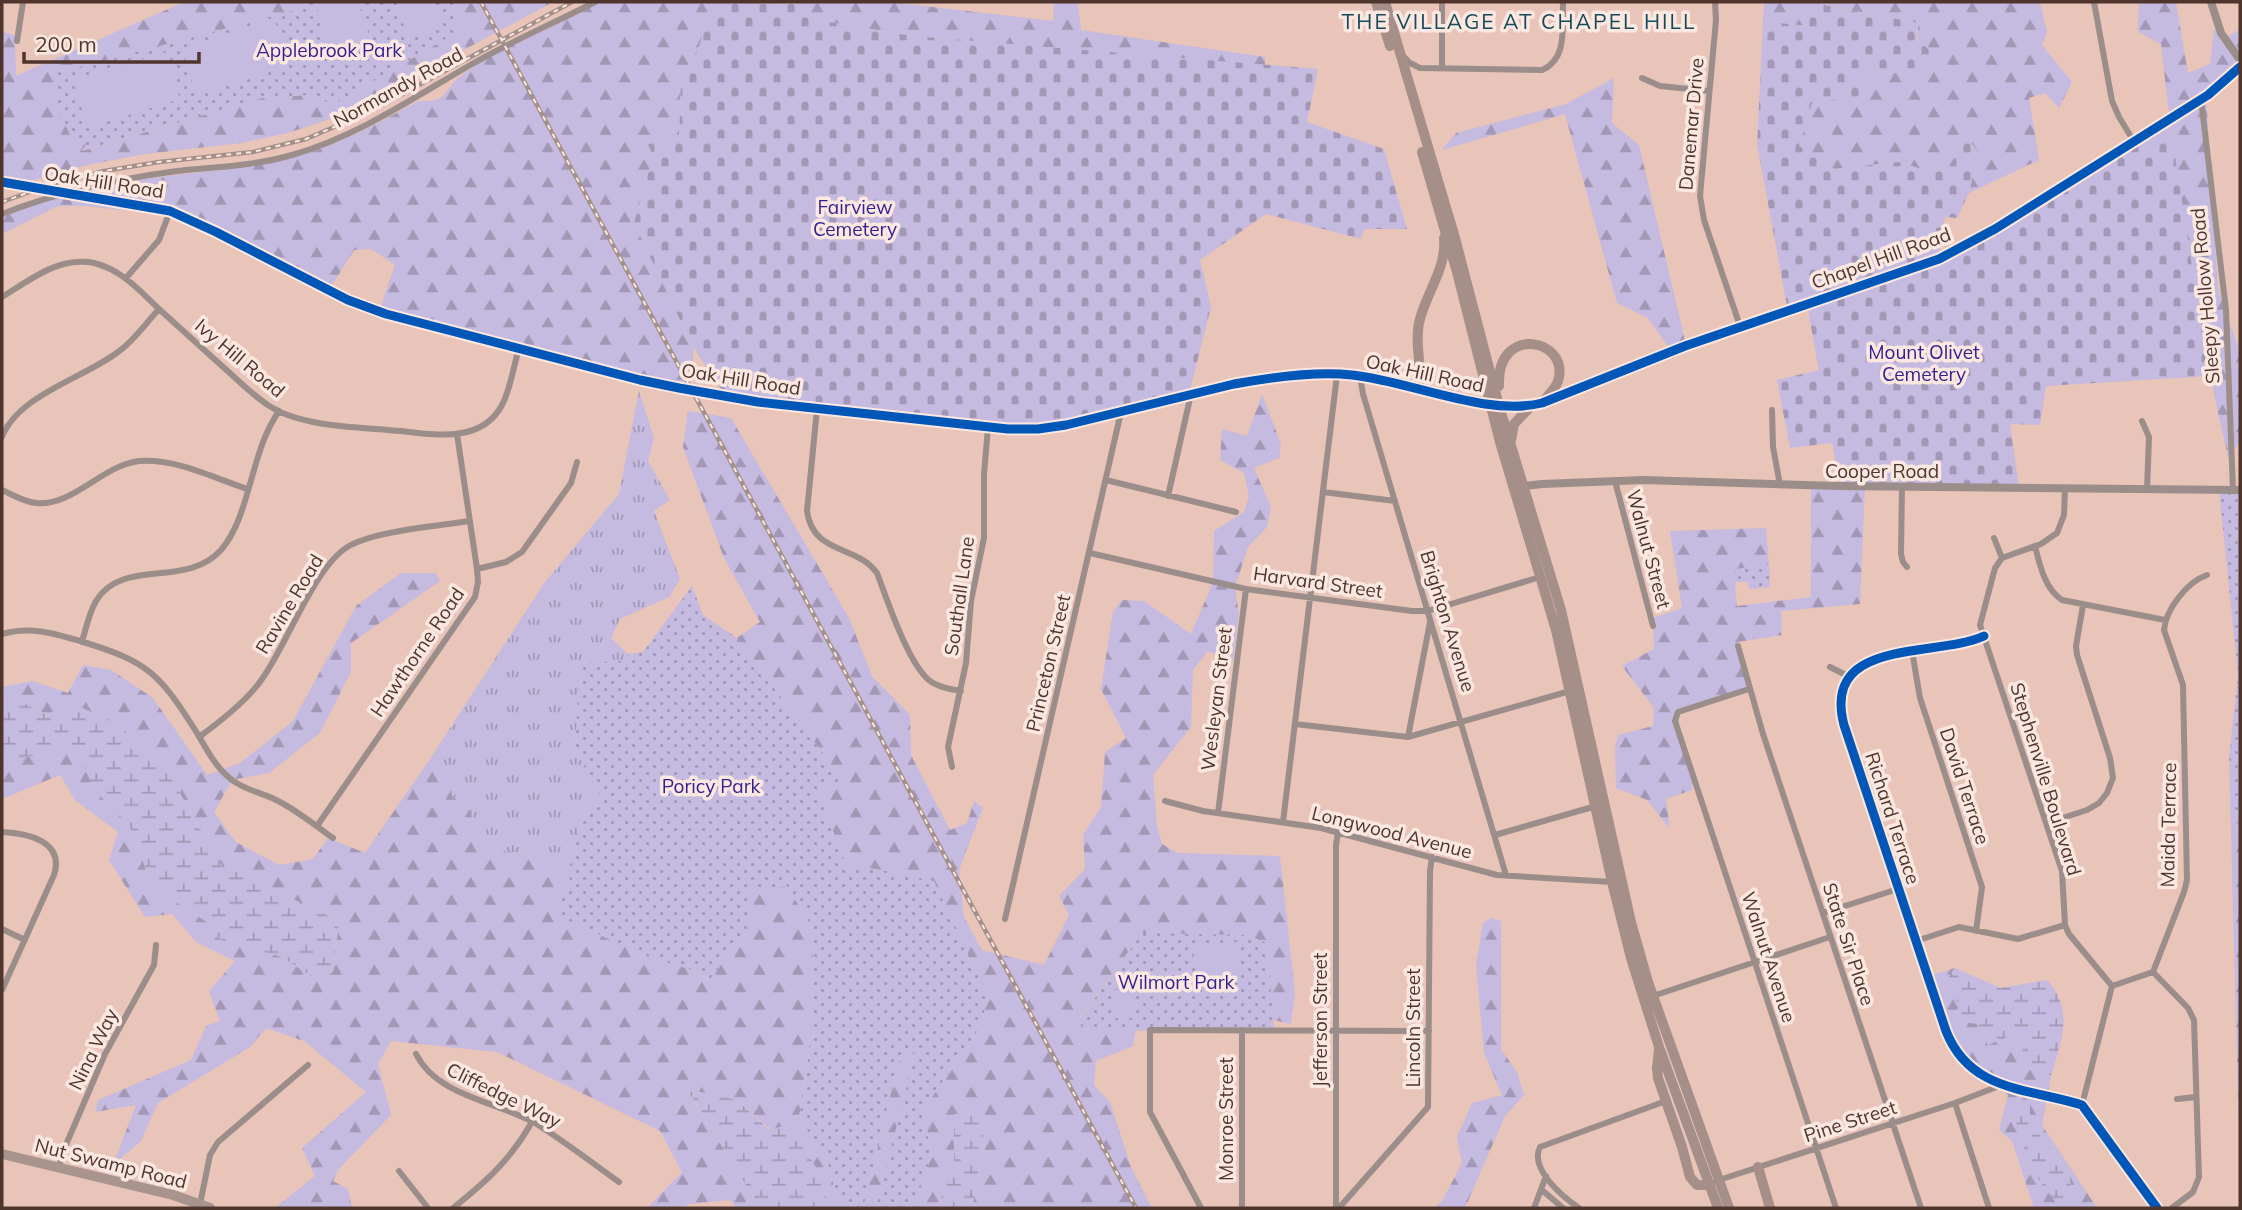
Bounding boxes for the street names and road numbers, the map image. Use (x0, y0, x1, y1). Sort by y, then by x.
street label: Normandy Road (329, 42, 467, 132)
street label: Danemar Drive (1673, 57, 1709, 191)
street label: Oak Hill Road (43, 161, 165, 203)
street label: Sleepy Hollow Road (2185, 207, 2225, 385)
street label: Chapel Hill Road (1808, 222, 1954, 294)
street label: Ivy Hill Road (190, 313, 290, 403)
street label: Oak Hill Road (1364, 349, 1486, 397)
street label: Oak Hill Road (680, 358, 802, 400)
street label: Cooper Road (1825, 459, 1939, 483)
street label: Walnut Street (1622, 487, 1676, 611)
street label: Southall Lane (939, 535, 979, 657)
street label: Brighton Avenue (1415, 547, 1481, 695)
street label: Ravine Road (250, 550, 328, 658)
street label: Harvard Street (1252, 561, 1385, 603)
street label: Hawthorne Road (365, 583, 469, 721)
street label: Princeton Street (1021, 592, 1076, 734)
street label: Wesleyan Street (1195, 626, 1237, 772)
street label: Stephenville Boulevard (2005, 680, 2087, 878)
street label: David Terrace (1935, 725, 1995, 847)
street label: Richard Terrace (1860, 749, 1926, 887)
street label: Maida Terrace (2155, 762, 2181, 888)
street label: Longwood Avenue (1309, 800, 1475, 864)
street label: State Sir Place (1818, 880, 1880, 1008)
street label: Walnut Avenue (1737, 889, 1801, 1025)
street label: Jefferson Street (1308, 952, 1332, 1087)
street label: Lincoln Street (1401, 968, 1425, 1088)
street label: Nina Way (63, 1004, 123, 1094)
street label: Cliffedge Way (443, 1057, 565, 1133)
street label: Monroe Street (1214, 1057, 1238, 1181)
street label: Pine Street (1801, 1095, 1900, 1147)
street label: Nut Swamp Road (32, 1133, 190, 1193)

